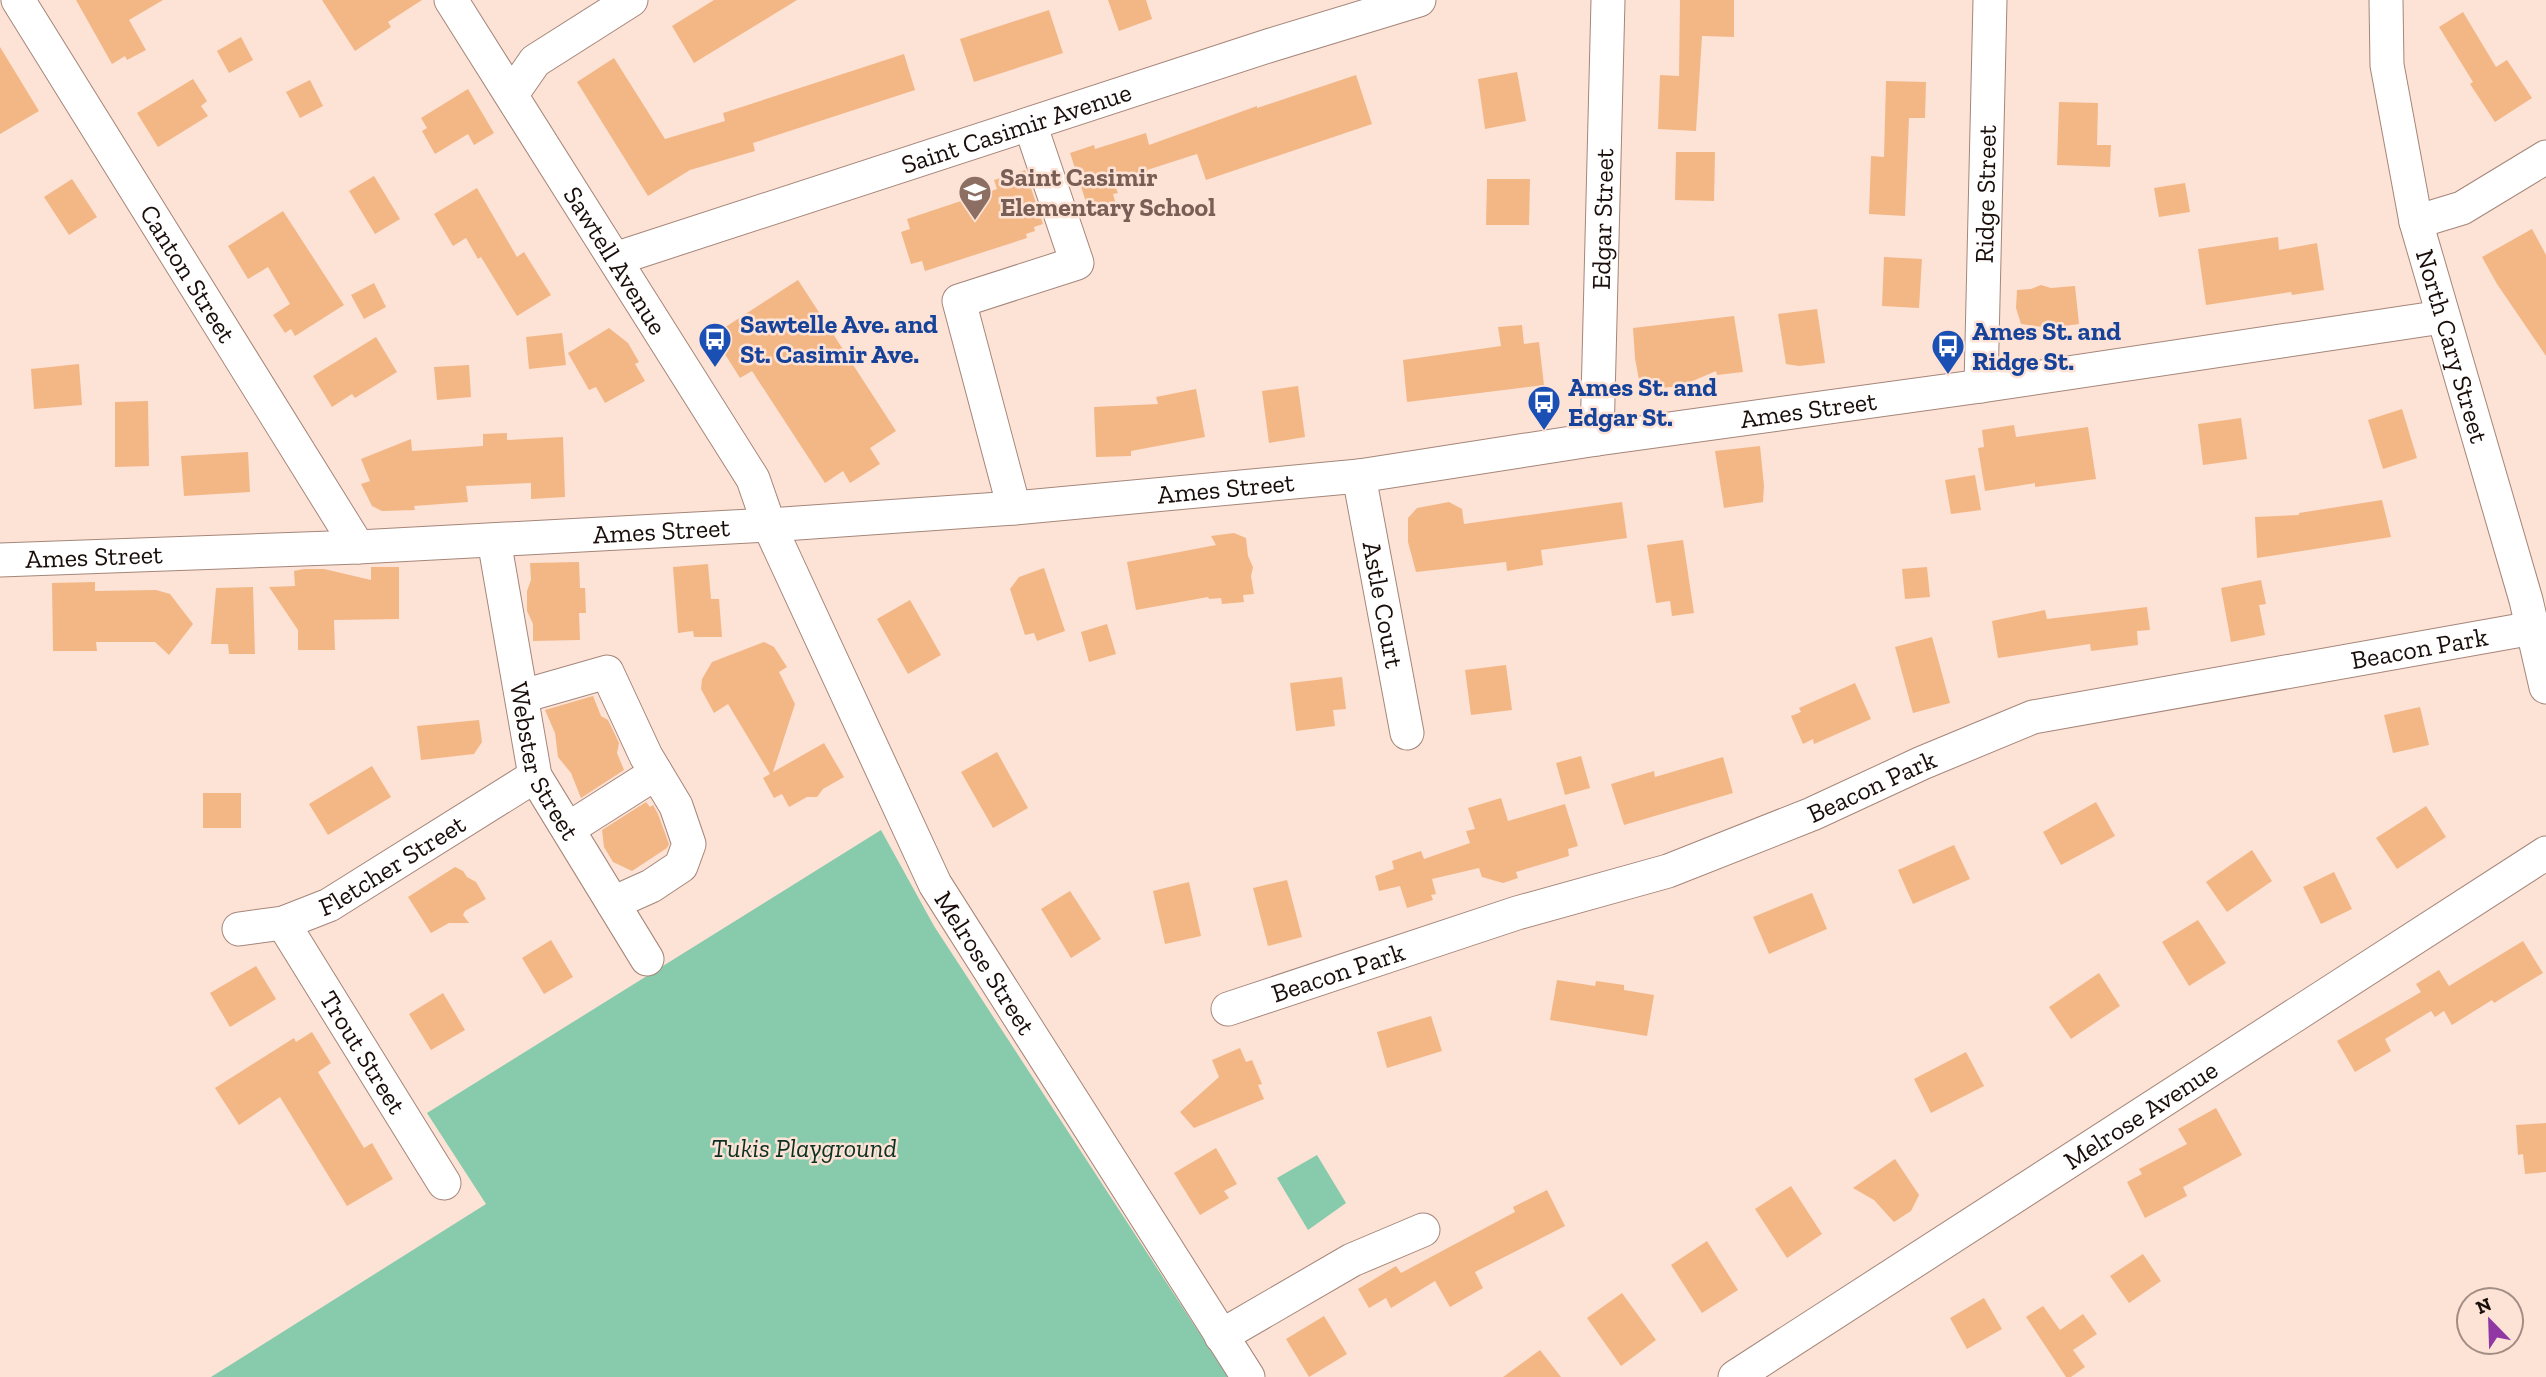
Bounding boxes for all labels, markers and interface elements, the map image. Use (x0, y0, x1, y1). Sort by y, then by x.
street label: Saint Casimir Avenue (897, 76, 1135, 181)
street label: Ridge Street (1968, 124, 2003, 264)
street label: Edgar Street (1585, 148, 1620, 290)
place label: Saint Casimir Elementary School (1000, 161, 1216, 223)
school or university icon: Saint Casimir Elementary School (956, 173, 994, 222)
street label: Sawtell Avenue (557, 180, 674, 341)
street label: Canton Street (133, 199, 243, 349)
street label: North Cary Street (2409, 246, 2496, 447)
place label: Sawtelle Ave. and St. Casimir Ave. (740, 308, 938, 370)
place label: Ames St. and Ridge St. (1972, 315, 2121, 377)
bus stop icon: Sawtelle Ave. and St. Casimir Ave. (696, 320, 734, 369)
bus stop icon: Ames St. and Ridge St. (1929, 327, 1967, 376)
place label: Ames St. and Edgar St. (1568, 371, 1717, 433)
bus stop icon: Ames St. and Edgar St. (1525, 383, 1563, 432)
street label: Ames Street (1738, 385, 1879, 435)
street label: Ames Street (1156, 466, 1296, 511)
street label: Ames Street (592, 511, 731, 550)
street label: Ames Street (25, 538, 164, 575)
street label: Astle Court (1356, 539, 1411, 671)
street label: Beacon Park (2348, 620, 2491, 676)
street label: Webster Street (503, 679, 587, 846)
street label: Beacon Park (1802, 743, 1941, 830)
street label: Fletcher Street (314, 808, 471, 923)
street label: Melrose Street (928, 885, 1043, 1041)
street label: Beacon Park (1267, 935, 1409, 1009)
street label: Trout Street (313, 985, 413, 1120)
street label: Melrose Avenue (2058, 1053, 2224, 1176)
park label: Tukis Playground (711, 1132, 897, 1164)
north arrow (2455, 1286, 2525, 1356)
text: N (2472, 1292, 2495, 1319)

